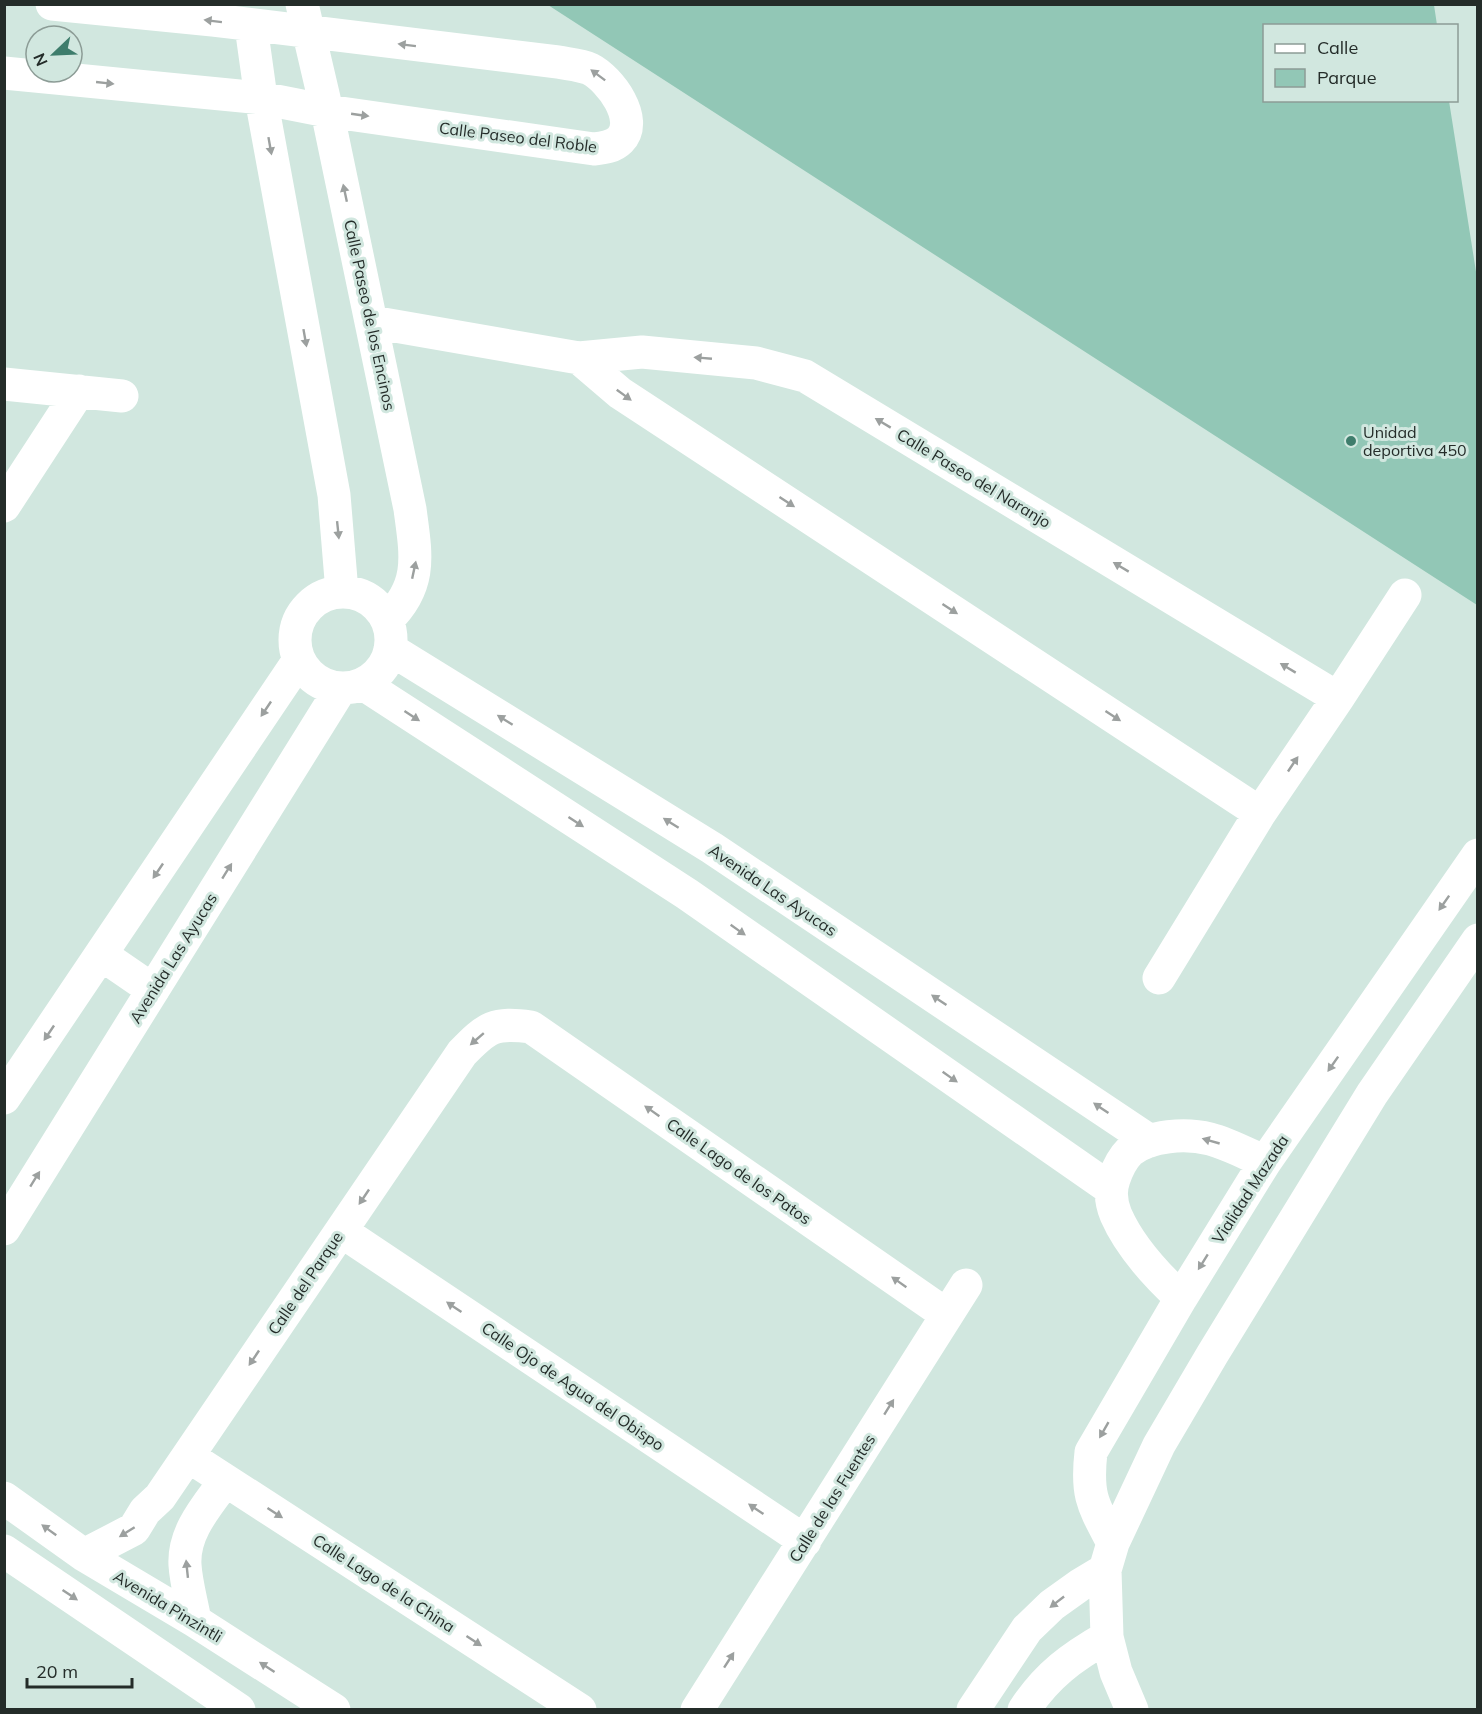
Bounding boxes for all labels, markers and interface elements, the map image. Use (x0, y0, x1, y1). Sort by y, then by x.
one-way arrow (204, 16, 223, 25)
north arrow (24, 24, 84, 84)
legend (1263, 24, 1458, 102)
text: Calle (1317, 36, 1358, 59)
one-way arrow (397, 40, 416, 49)
text: N (29, 50, 52, 69)
text: Parque (1317, 66, 1376, 89)
one-way arrow (590, 69, 606, 82)
one-way arrow (95, 78, 114, 88)
one-way arrow (351, 111, 370, 120)
street label: Calle Paseo del Roble (438, 117, 598, 157)
one-way arrow (266, 137, 275, 156)
one-way arrow (339, 184, 349, 203)
street label: Calle Paseo de los Encinos (340, 218, 400, 412)
one-way arrow (301, 329, 310, 348)
one-way arrow (693, 353, 712, 363)
one-way arrow (615, 389, 631, 401)
one-way arrow (875, 417, 891, 428)
place label: Unidad deportiva 450 (1363, 422, 1467, 460)
street label: Calle Paseo del Naranjo (893, 424, 1055, 532)
marker: Unidad deportiva 450 (1344, 434, 1358, 448)
one-way arrow (778, 496, 794, 508)
one-way arrow (333, 521, 343, 540)
one-way arrow (410, 560, 419, 579)
one-way arrow (1112, 562, 1129, 572)
one-way arrow (942, 603, 958, 614)
one-way arrow (1280, 662, 1296, 673)
one-way arrow (261, 701, 272, 717)
one-way arrow (404, 710, 421, 721)
one-way arrow (1105, 710, 1121, 721)
one-way arrow (498, 714, 514, 726)
one-way arrow (1287, 757, 1299, 773)
one-way arrow (568, 816, 584, 827)
one-way arrow (663, 817, 679, 828)
street label: Avenida Las Ayucas (705, 840, 841, 940)
one-way arrow (152, 863, 164, 879)
one-way arrow (221, 863, 232, 879)
street label: Avenida Las Ayucas (125, 889, 221, 1027)
one-way arrow (1438, 895, 1450, 911)
one-way arrow (730, 924, 746, 936)
one-way arrow (931, 995, 947, 1006)
one-way arrow (44, 1025, 55, 1041)
one-way arrow (470, 1032, 485, 1045)
one-way arrow (1327, 1055, 1339, 1071)
one-way arrow (942, 1071, 958, 1082)
one-way arrow (1093, 1103, 1109, 1114)
one-way arrow (645, 1105, 661, 1117)
street label: Calle Lago de los Patos (663, 1114, 815, 1229)
street label: Vialidad Mazada (1207, 1131, 1293, 1247)
one-way arrow (1202, 1135, 1220, 1145)
one-way arrow (30, 1171, 41, 1187)
one-way arrow (358, 1188, 370, 1204)
street label: Calle del Parque (263, 1228, 347, 1338)
one-way arrow (1198, 1254, 1209, 1270)
one-way arrow (891, 1277, 907, 1288)
one-way arrow (447, 1301, 463, 1313)
street label: Calle Ojo de Agua del Obispo (478, 1317, 668, 1455)
one-way arrow (249, 1350, 260, 1366)
one-way arrow (884, 1399, 895, 1415)
one-way arrow (1099, 1421, 1109, 1438)
street label: Calle de las Fuentes (785, 1430, 879, 1566)
one-way arrow (748, 1504, 764, 1515)
one-way arrow (266, 1507, 282, 1519)
one-way arrow (41, 1524, 57, 1536)
one-way arrow (118, 1527, 135, 1537)
street label: Calle Lago de la China (309, 1530, 459, 1636)
one-way arrow (182, 1559, 192, 1578)
street label: Avenida Pinzintli (110, 1566, 226, 1646)
one-way arrow (62, 1590, 79, 1601)
one-way arrow (1049, 1596, 1065, 1609)
one-way arrow (466, 1636, 482, 1647)
scale bar (27, 1651, 132, 1689)
one-way arrow (723, 1652, 734, 1668)
text: 20 m (36, 1660, 78, 1683)
one-way arrow (259, 1662, 275, 1673)

